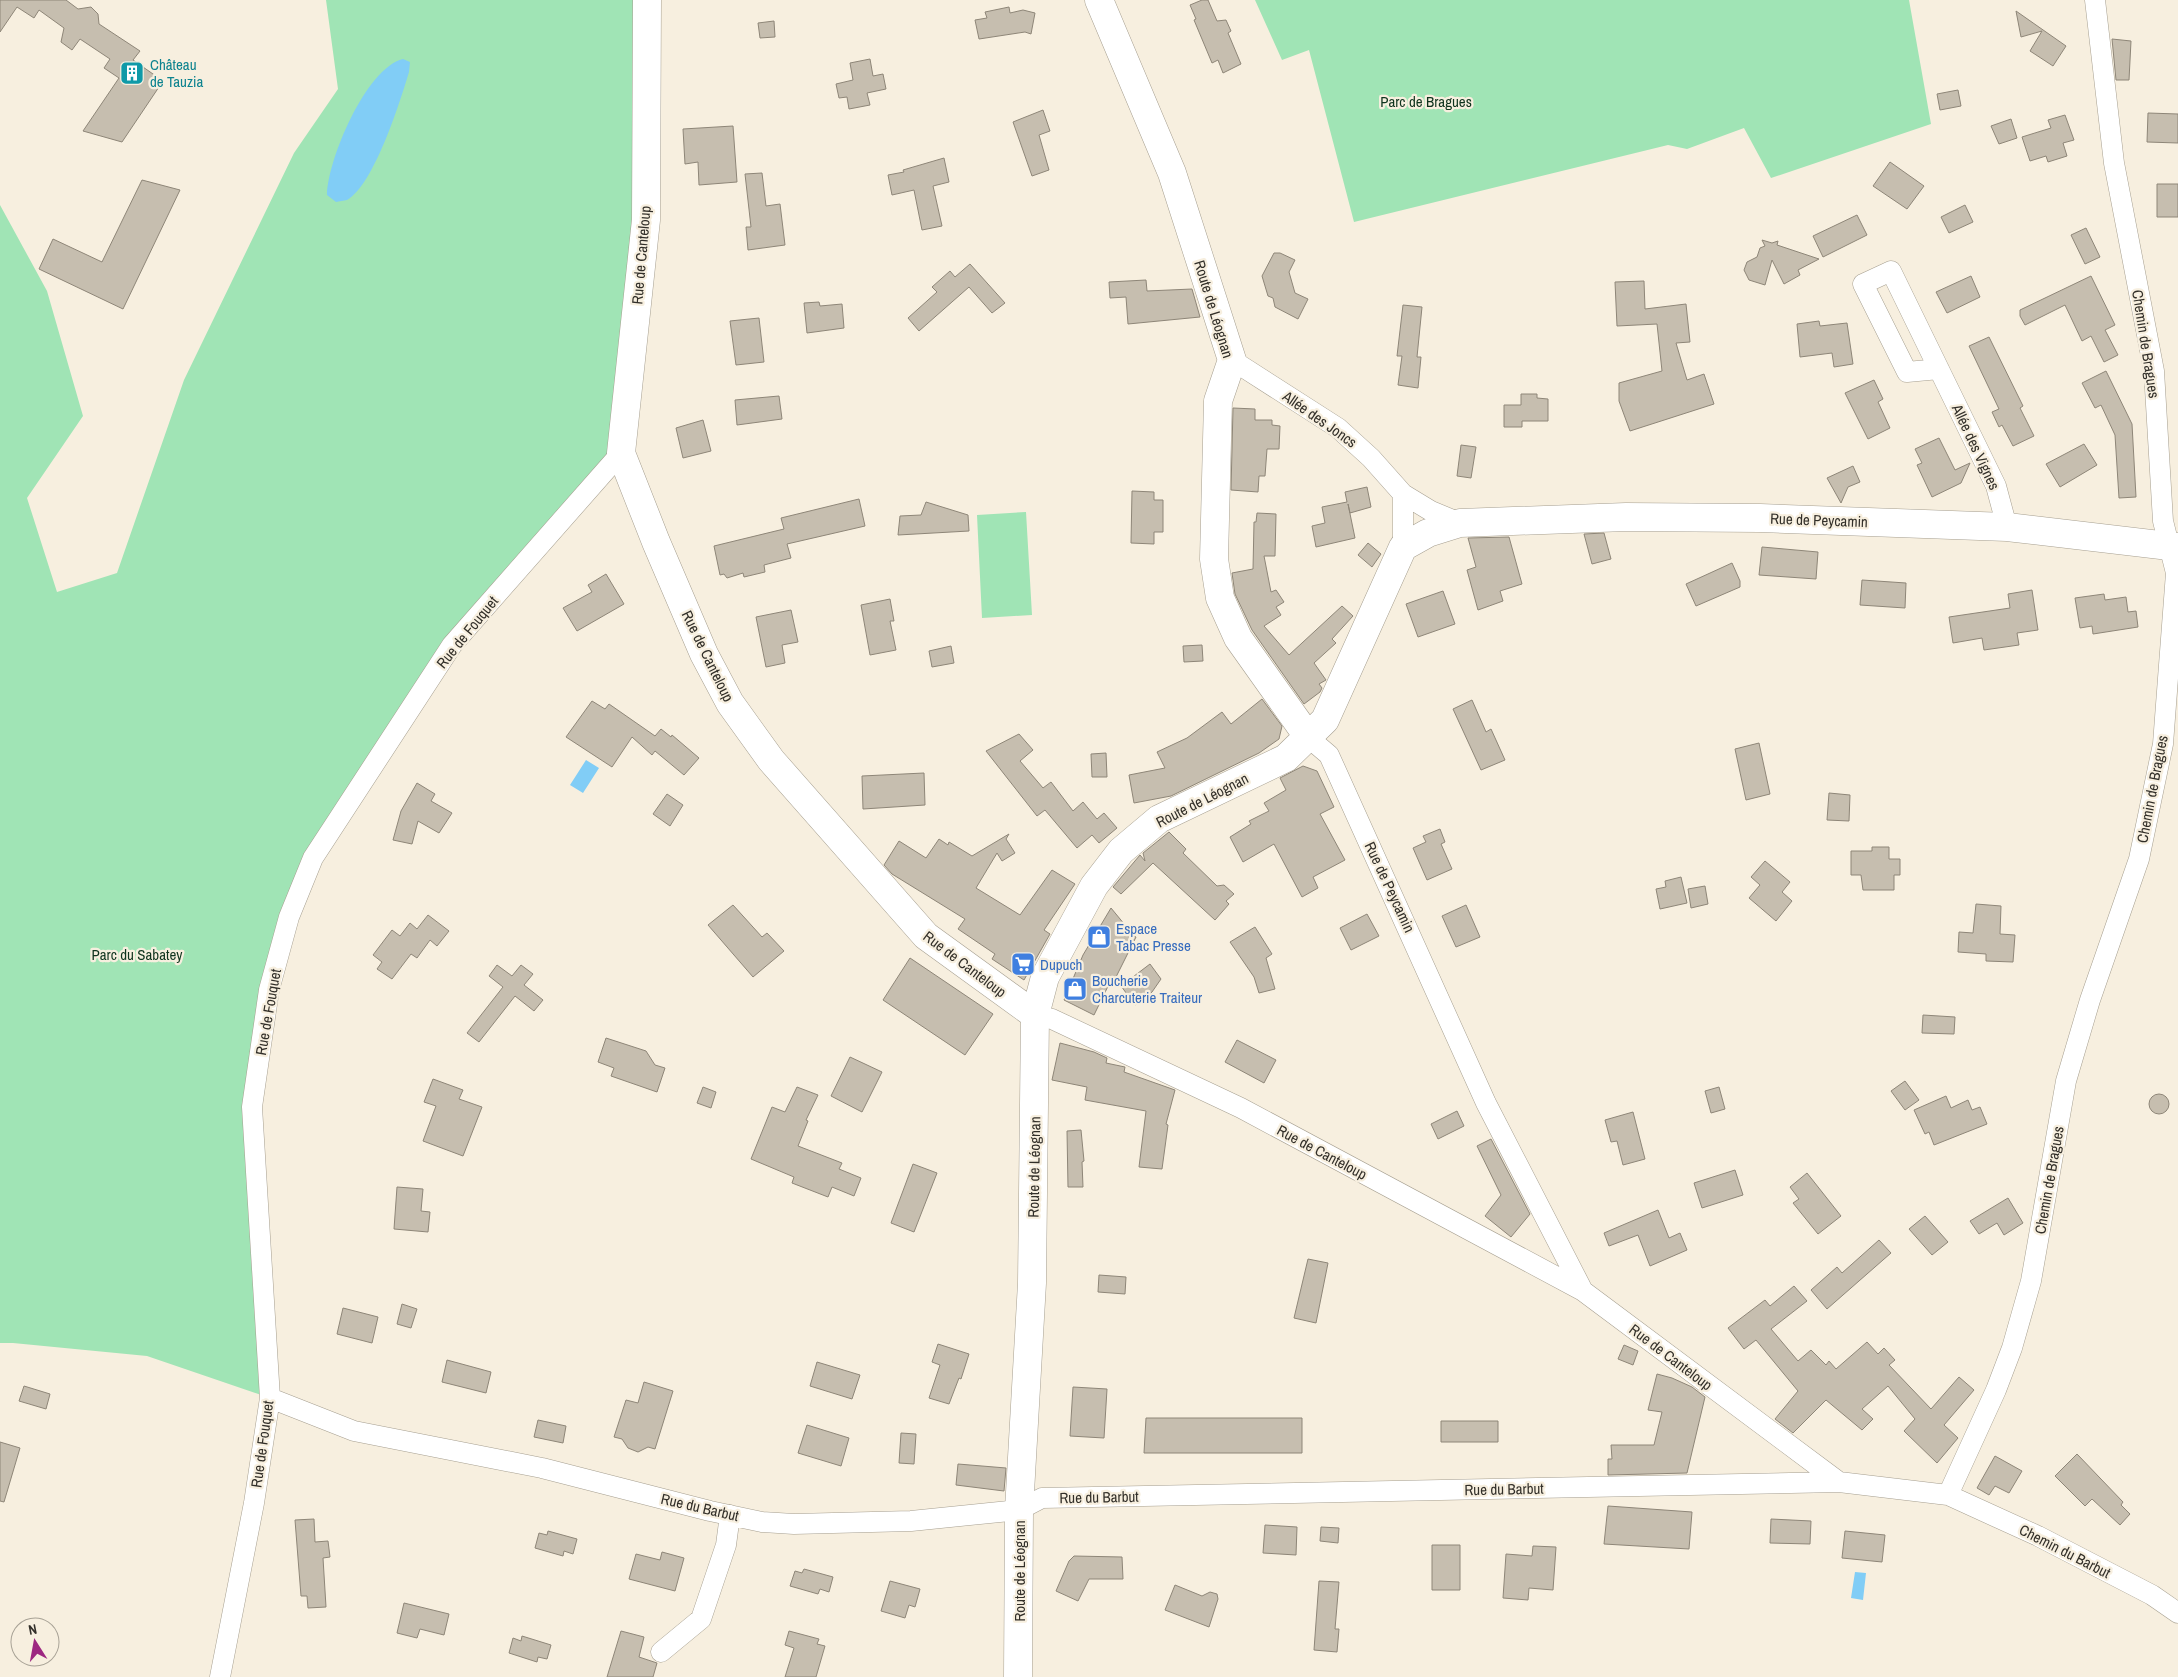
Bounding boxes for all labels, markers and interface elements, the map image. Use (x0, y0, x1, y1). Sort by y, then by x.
place label: Château de Tauzia (150, 54, 204, 92)
building icon: Château de Tauzia (119, 60, 145, 86)
park label: Parc de Bragues (1380, 91, 1472, 112)
street label: Rue de Canteloup (626, 205, 656, 305)
street label: Route de Léognan (1189, 258, 1239, 360)
street label: Chemin de Bragues (2127, 288, 2165, 400)
street label: Allée des Joncs (1278, 385, 1361, 452)
street label: Allée des Vignes (1947, 400, 2005, 493)
street label: Rue de Peycamin (1770, 508, 1868, 532)
street label: Rue de Fouquet (431, 591, 503, 673)
street label: Rue de Canteloup (677, 607, 739, 705)
street label: Chemin de Bragues (2131, 733, 2173, 845)
street label: Route de Léognan (1152, 768, 1252, 832)
street label: Rue de Peycamin (1360, 838, 1420, 936)
place label: Espace Tabac Presse (1116, 918, 1191, 956)
shop icon: Espace Tabac Presse (1086, 924, 1112, 950)
street label: Rue de Canteloup (919, 926, 1011, 1002)
park label: Parc du Sabatey (92, 944, 183, 965)
supermarket icon: Dupuch (1010, 951, 1036, 977)
place label: Dupuch (1040, 954, 1082, 975)
street label: Rue de Fouquet (250, 966, 286, 1057)
place label: Boucherie Charcuterie Traiteur (1092, 970, 1202, 1008)
shop icon: Boucherie Charcuterie Traiteur (1062, 976, 1088, 1002)
street label: Route de Léognan (1023, 1116, 1045, 1218)
street label: Rue de Canteloup (1273, 1119, 1371, 1185)
street label: Chemin de Bragues (2029, 1124, 2069, 1236)
street label: Rue de Canteloup (1625, 1319, 1717, 1395)
street label: Rue de Fouquet (246, 1399, 279, 1489)
street label: Rue du Barbut (1464, 1478, 1544, 1500)
street label: Rue du Barbut (1059, 1486, 1139, 1508)
street label: Rue du Barbut (659, 1488, 742, 1526)
street label: Chemin du Barbut (2016, 1519, 2115, 1583)
street label: Route de Léognan (1009, 1520, 1030, 1622)
north arrow (10, 1617, 60, 1667)
text: N (27, 1620, 38, 1639)

